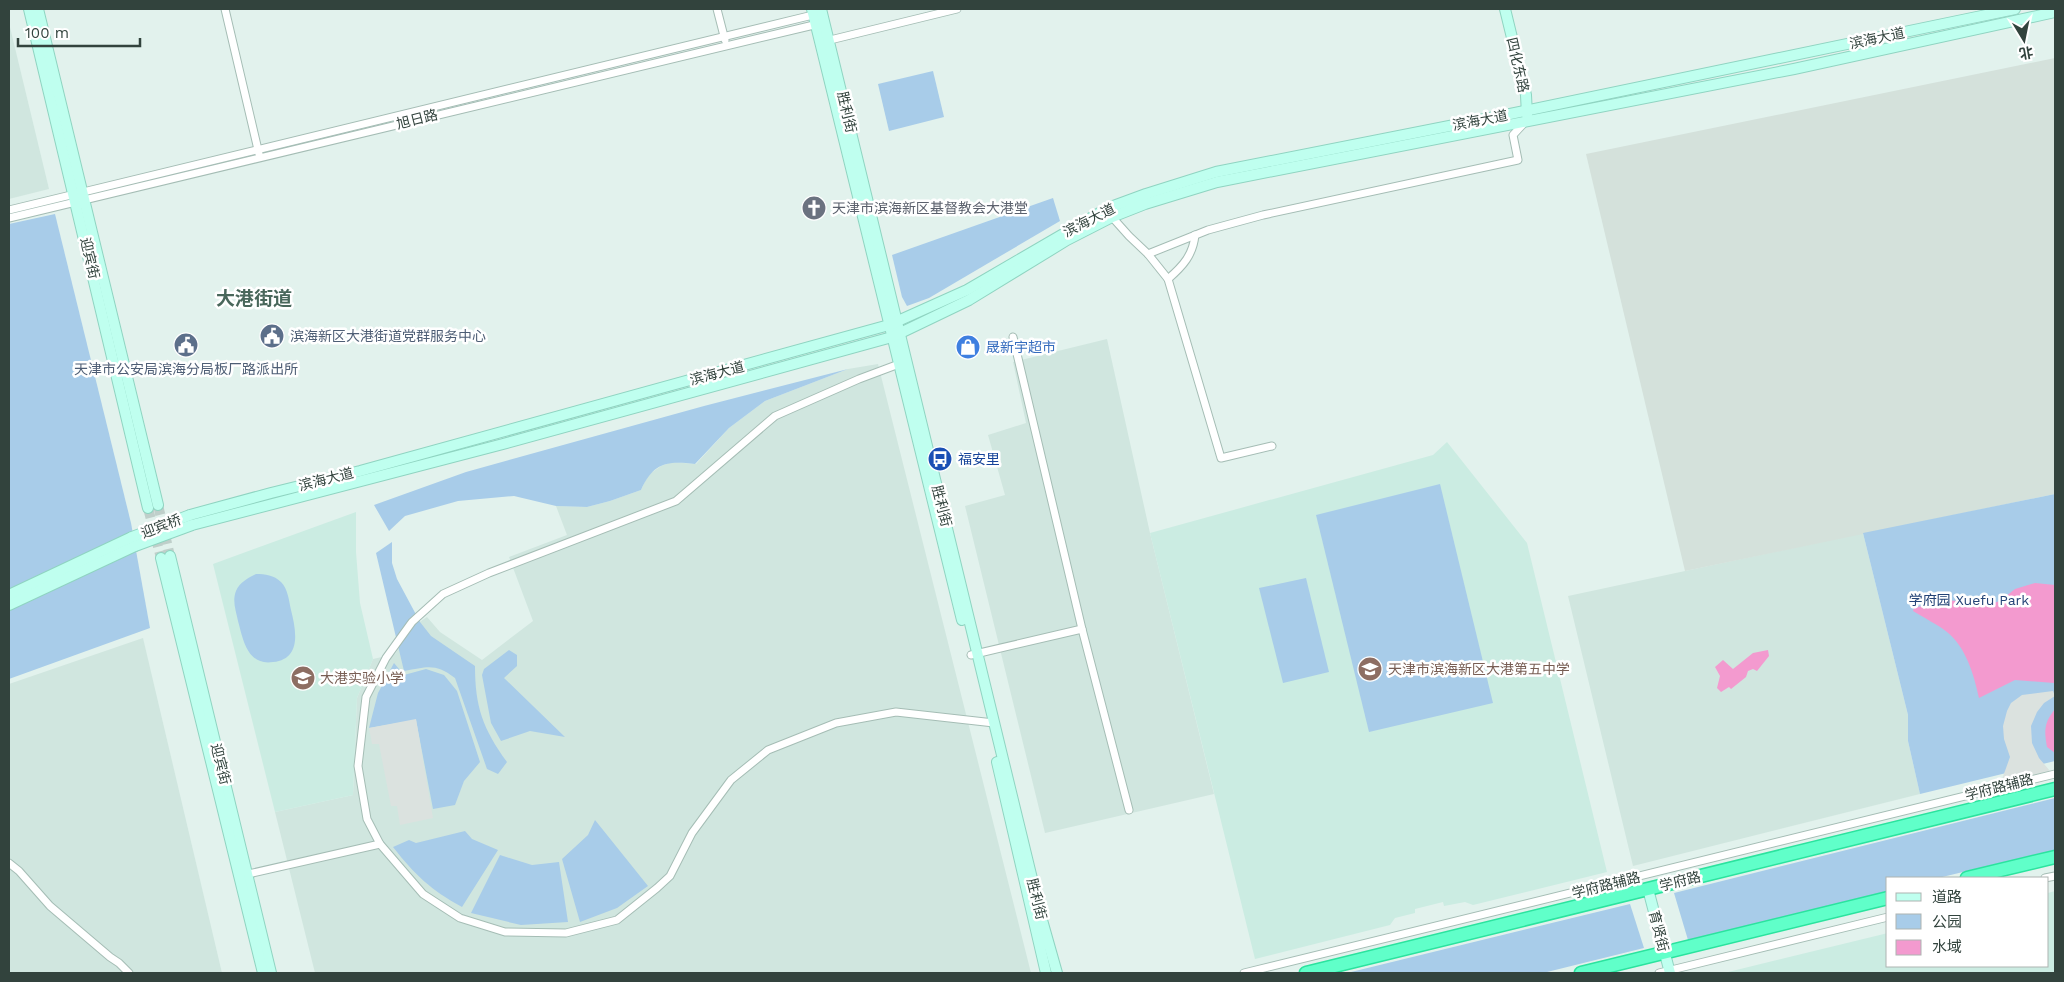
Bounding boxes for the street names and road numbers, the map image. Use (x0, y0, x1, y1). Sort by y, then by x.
street label: 滨海大道 (1848, 24, 1906, 52)
street label: 四化东路 (1504, 36, 1532, 94)
street label: 胜利街 (834, 90, 860, 134)
street label: 旭日路 (395, 106, 439, 132)
street label: 滨海大道 (1451, 107, 1509, 133)
street label: 滨海大道 (1060, 200, 1118, 240)
street label: 迎宾街 (77, 236, 103, 280)
street label: 滨海大道 (688, 358, 746, 388)
street label: 滨海大道 (297, 464, 355, 494)
street label: 胜利街 (929, 484, 955, 528)
street label: 迎宾桥 (139, 511, 183, 541)
street label: 迎宾街 (208, 742, 234, 786)
street label: 学府路辅路 (1963, 771, 2035, 803)
street label: 学府路 (1658, 868, 1702, 894)
street label: 学府路辅路 (1570, 869, 1642, 901)
street label: 胜利街 (1024, 877, 1050, 921)
street label: 育贤街 (1646, 909, 1672, 953)

